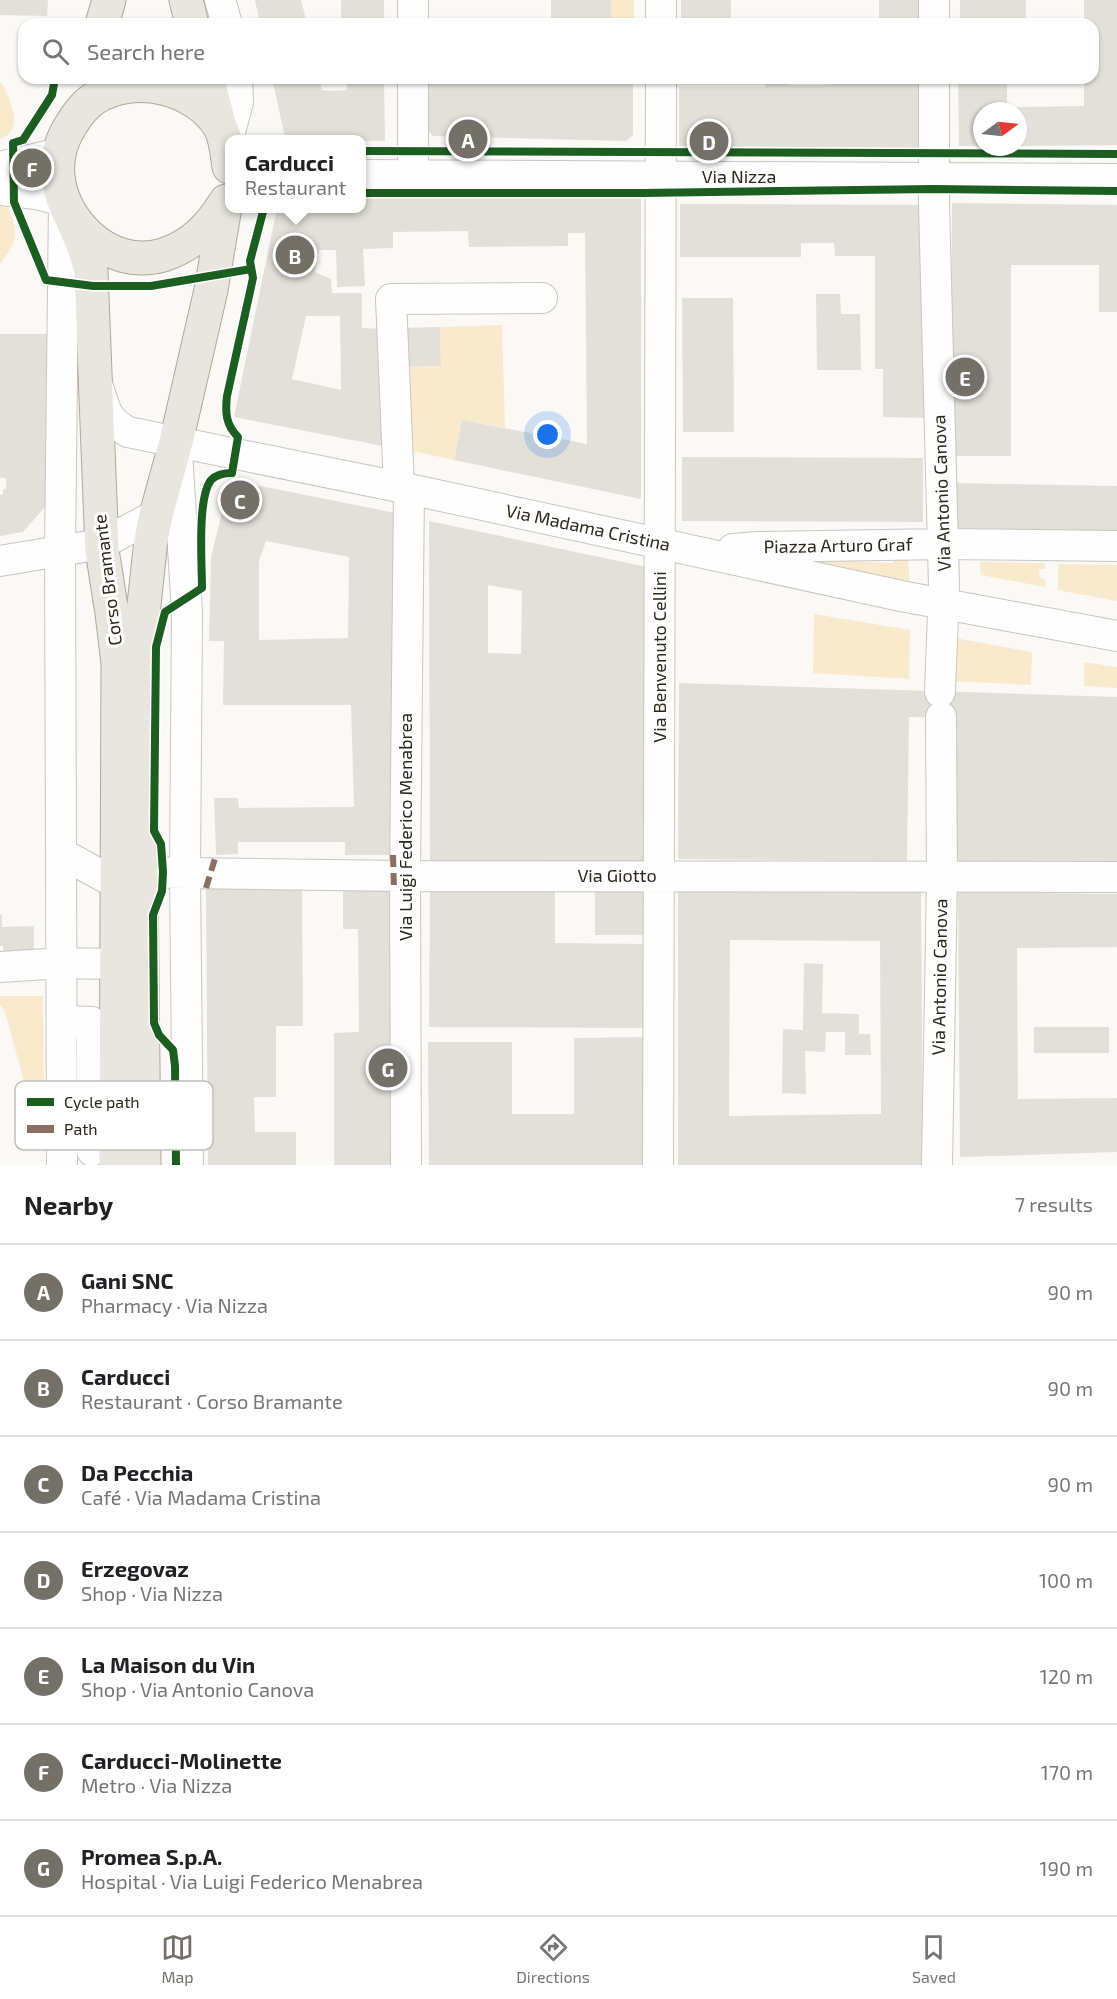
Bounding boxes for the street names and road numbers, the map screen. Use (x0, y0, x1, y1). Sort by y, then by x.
street label: Via Nizza (702, 165, 776, 187)
street label: Via Antonio Canova (927, 414, 955, 572)
street label: Via Madama Cristina (504, 499, 672, 555)
street label: Corso Bramante (88, 513, 126, 647)
street label: Piazza Arturo Graf (763, 533, 914, 557)
street label: Via Benvenuto Cellini (648, 571, 670, 743)
street label: Via Luigi Federico Menabrea (394, 713, 416, 941)
street label: Via Giotto (577, 864, 657, 886)
street label: Via Antonio Canova (927, 898, 951, 1056)

